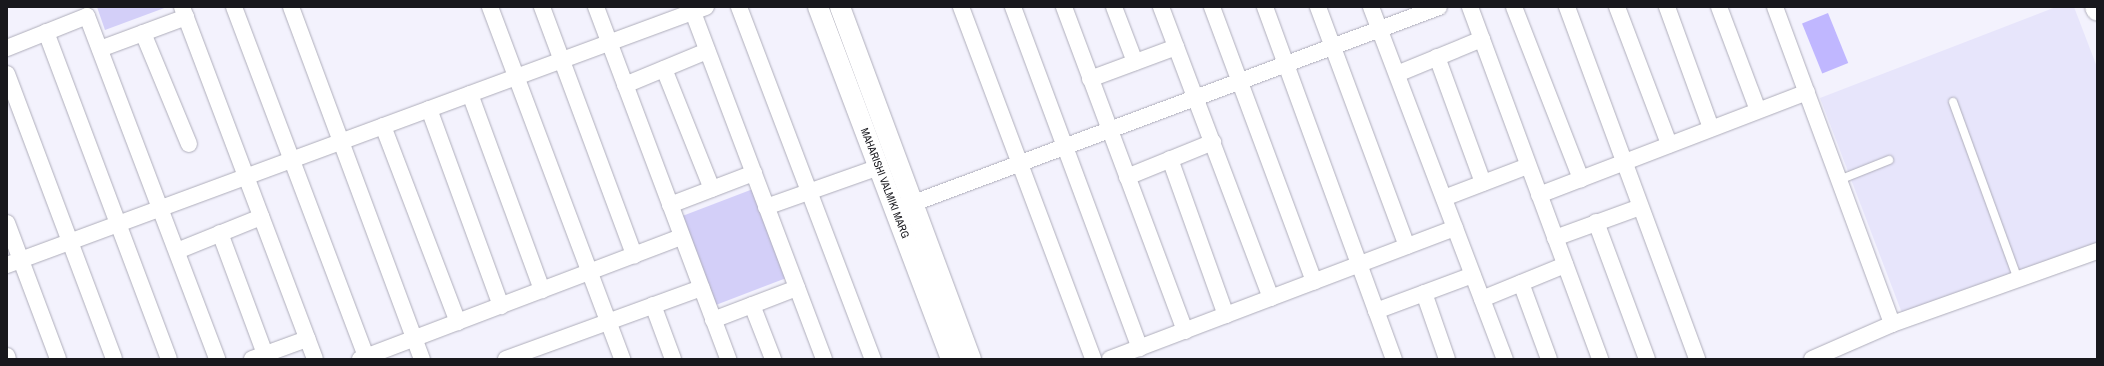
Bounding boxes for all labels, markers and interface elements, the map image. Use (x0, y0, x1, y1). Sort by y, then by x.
street label: MAHARISHI VALMIKI MARG (858, 126, 912, 240)

